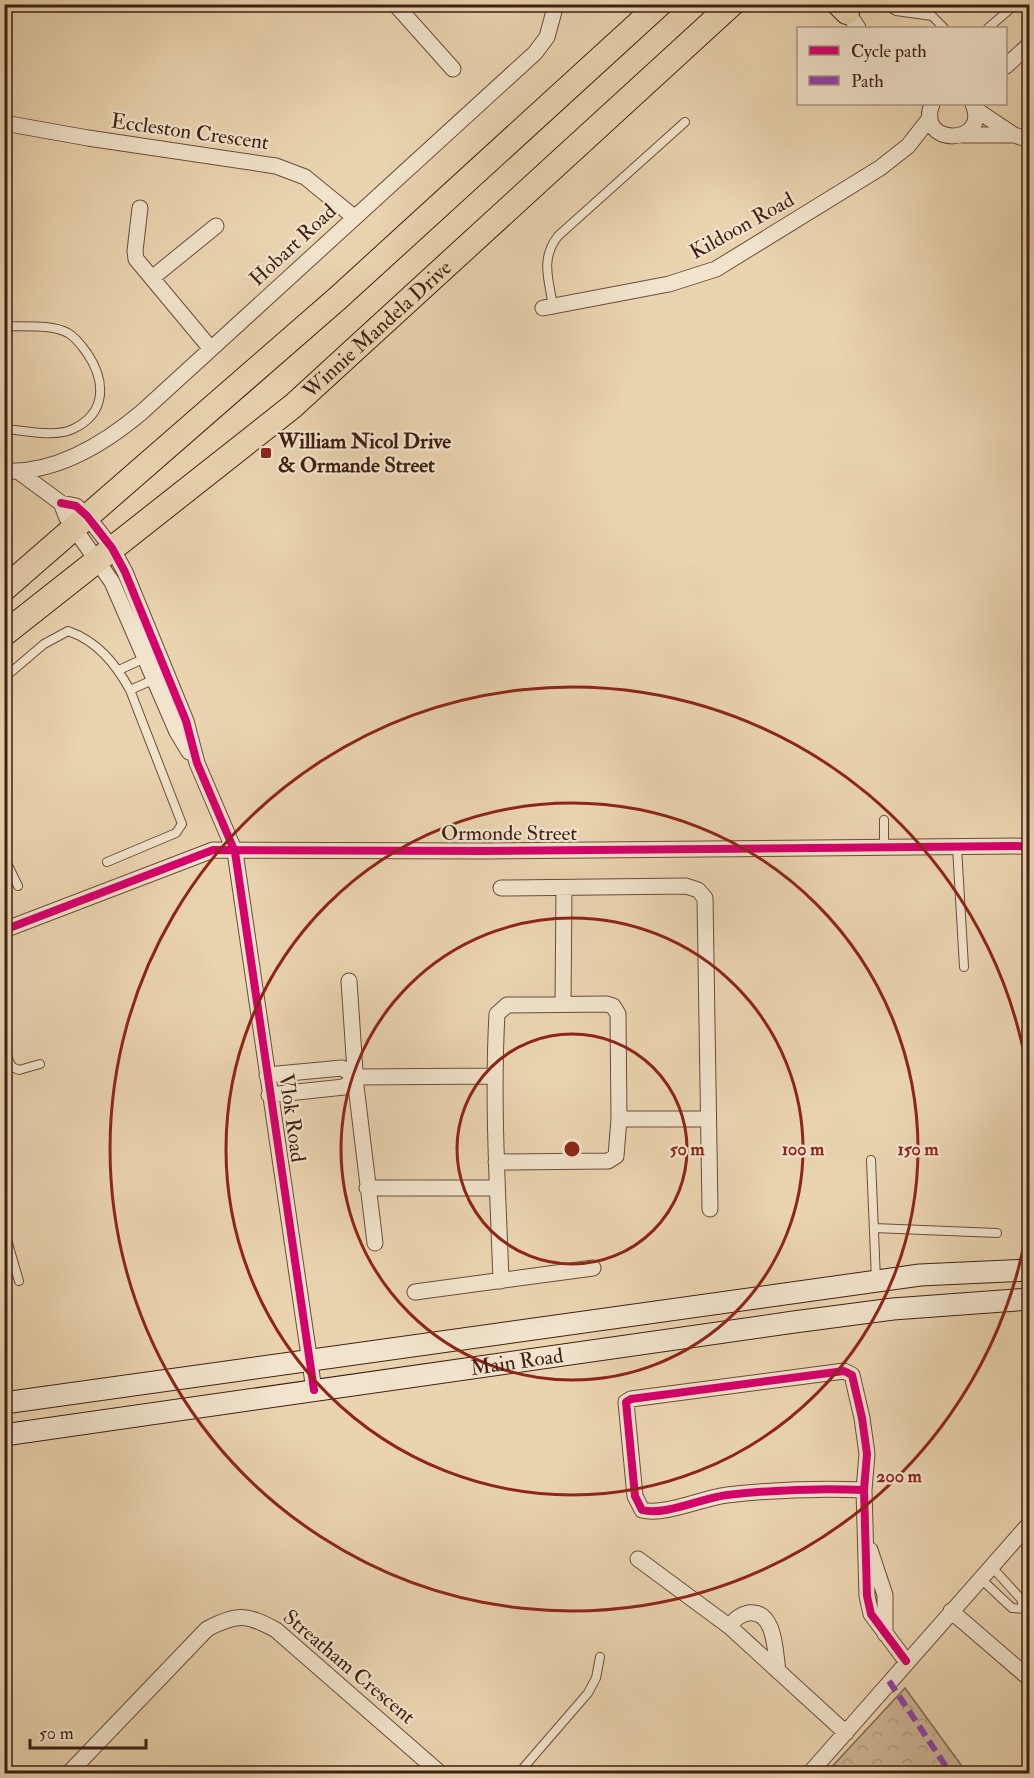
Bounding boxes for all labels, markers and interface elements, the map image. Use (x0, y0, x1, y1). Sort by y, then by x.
legend (797, 27, 1007, 105)
text: Cycle path (851, 40, 927, 63)
text: Path (851, 70, 884, 93)
street label: Eccleston Crescent (109, 108, 271, 156)
street label: Kildoon Road (685, 186, 800, 266)
street label: Hobart Road (244, 198, 343, 292)
street label: Winnie Mandela Drive (296, 254, 457, 405)
place label: William Nicol Drive & Ormande Street (277, 428, 451, 479)
marker: William Nicol Drive & Ormande Street (259, 446, 273, 460)
street label: Ormonde Street (441, 820, 577, 847)
street label: Vlok Road (272, 1072, 312, 1165)
text: 50 m (670, 1138, 705, 1161)
text: 100 m (782, 1138, 825, 1161)
text: 150 m (897, 1138, 940, 1161)
centre of rings (562, 1139, 582, 1159)
street label: Main Road (469, 1342, 566, 1382)
text: 200 m (876, 1465, 923, 1488)
street label: Streatham Crescent (277, 1604, 421, 1730)
scale bar (30, 1712, 146, 1750)
text: 50 m (39, 1722, 74, 1745)

